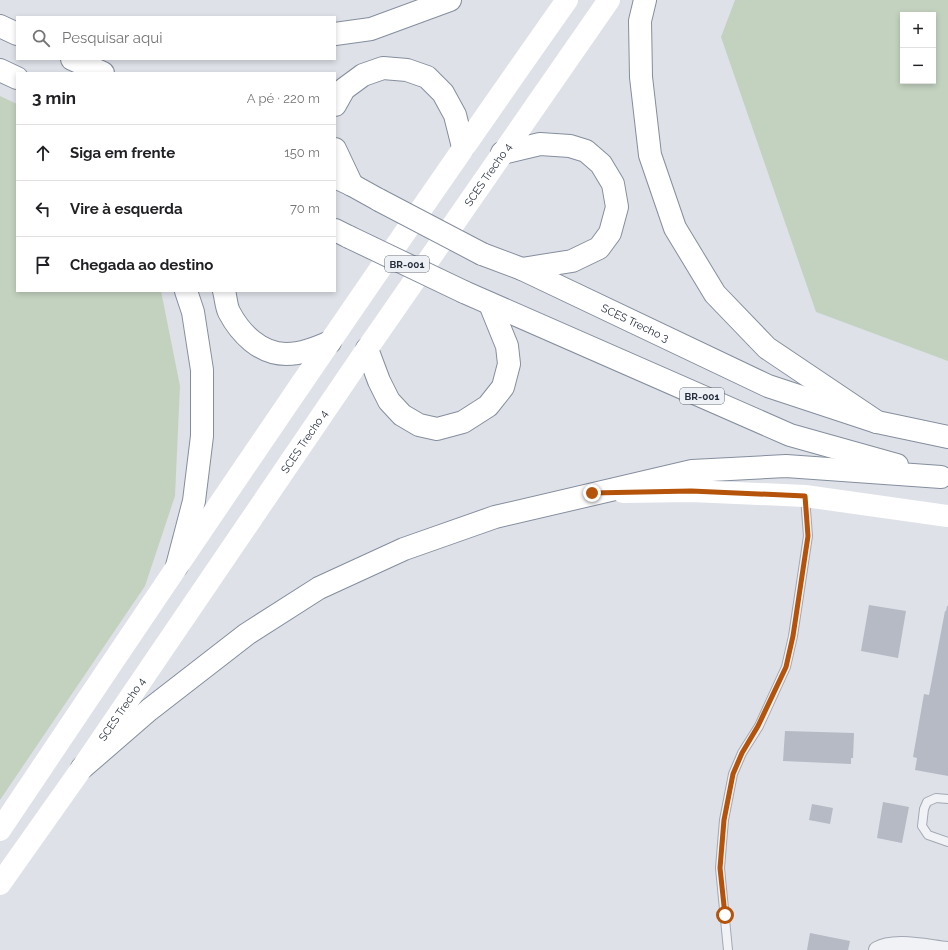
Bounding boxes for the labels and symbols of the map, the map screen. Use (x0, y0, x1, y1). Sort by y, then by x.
street label: SCES Trecho 4 (462, 141, 514, 209)
road number: BR-001 (385, 256, 429, 272)
street label: SCES Trecho 3 (599, 301, 671, 345)
road number: BR-001 (680, 388, 724, 404)
street label: SCES Trecho 4 (278, 407, 330, 476)
route end (583, 484, 601, 502)
street label: SCES Trecho 4 (96, 675, 148, 744)
route start (716, 906, 734, 924)

